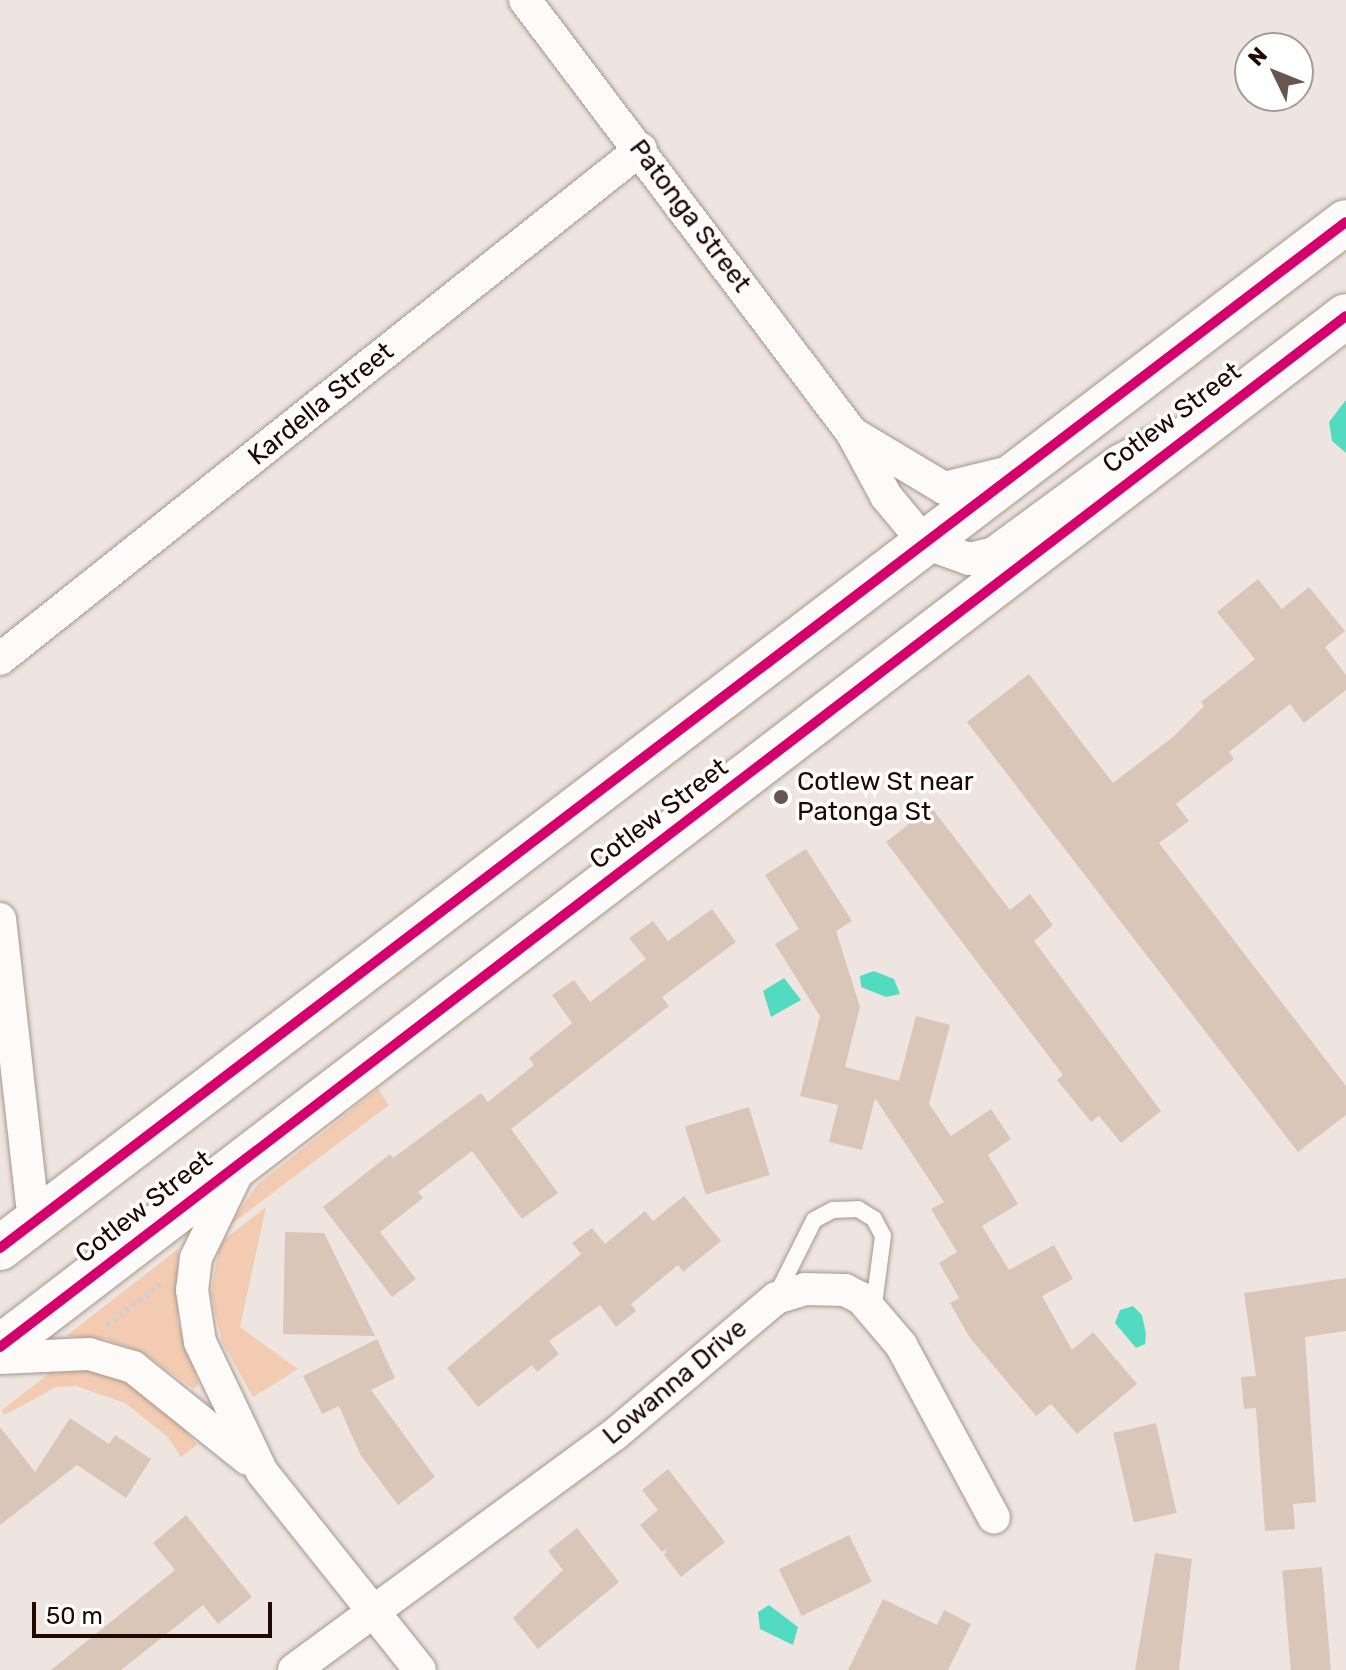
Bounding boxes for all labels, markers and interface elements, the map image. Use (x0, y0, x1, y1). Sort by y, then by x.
north arrow (1234, 32, 1314, 112)
text: N (1242, 42, 1273, 72)
street label: Patonga Street (622, 134, 758, 298)
street label: Kardella Street (242, 336, 400, 472)
street label: Cotlew Street (1097, 356, 1247, 480)
street label: Cotlew Street (584, 752, 734, 876)
place label: Cotlew St near Patonga St (797, 766, 974, 828)
marker: Cotlew St near Patonga St (772, 788, 790, 806)
street label: Cotlew Street (69, 1144, 219, 1270)
street label: Lowanna Drive (597, 1313, 753, 1451)
scale bar (36, 1586, 276, 1636)
text: 50 m (46, 1602, 103, 1630)

